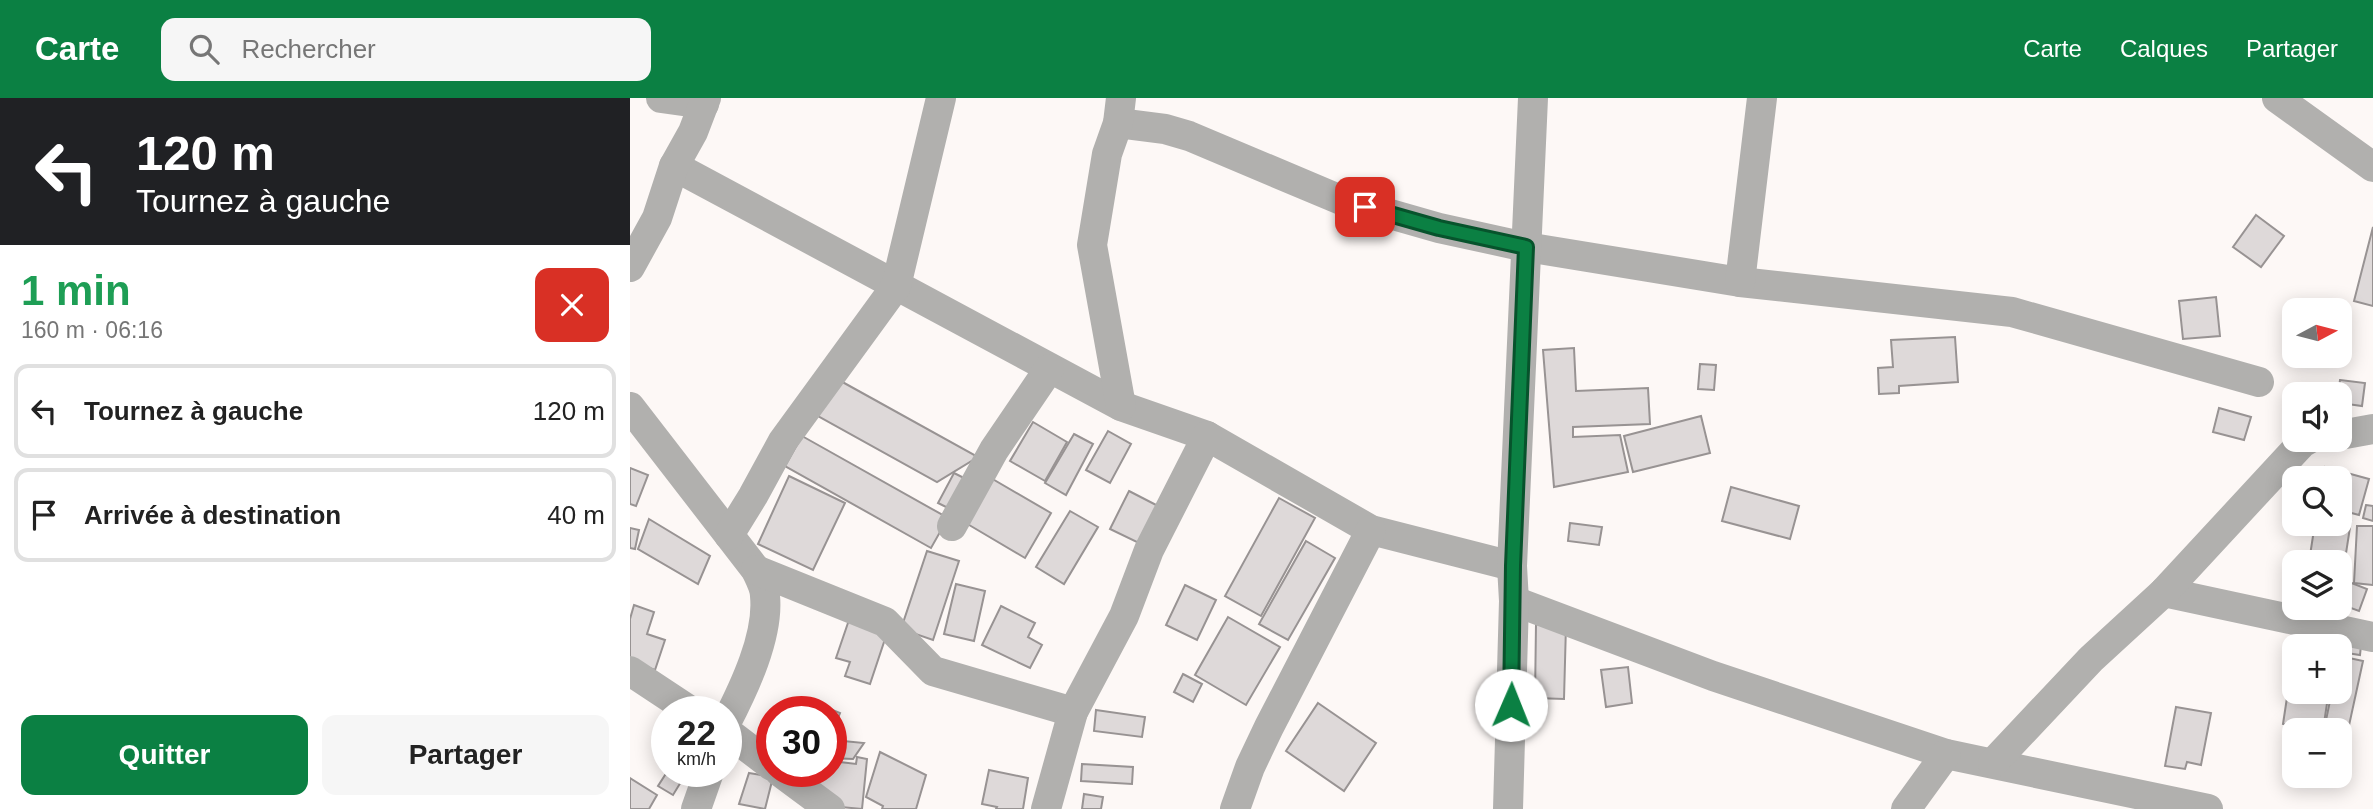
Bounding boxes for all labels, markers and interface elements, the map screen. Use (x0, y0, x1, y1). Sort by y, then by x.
search box (161, 18, 651, 81)
text: Carte (35, 30, 119, 67)
icon: search (185, 30, 223, 68)
text: Rechercher (241, 34, 376, 64)
text: Carte (2023, 35, 2082, 62)
text: Calques (2120, 35, 2208, 62)
text: Partager (2246, 35, 2338, 62)
icon: left (21, 126, 112, 217)
text: 120 m (136, 126, 275, 180)
pin (1335, 177, 1395, 237)
text: Tournez à gauche (136, 183, 390, 219)
icon: arrive (1346, 188, 1384, 226)
text: 1 min (21, 267, 131, 314)
button: close (535, 268, 609, 342)
north arrow (2282, 298, 2352, 368)
map controls (2282, 298, 2352, 788)
text: 160 m · 06:16 (21, 317, 163, 343)
button: sound (2282, 382, 2352, 452)
icon: left (25, 392, 63, 430)
text: Tournez à gauche (84, 396, 303, 426)
text: 120 m (533, 396, 605, 426)
button: search (2282, 466, 2352, 536)
icon: arrive (25, 496, 63, 534)
text: Arrivée à destination (84, 500, 341, 530)
text: 40 m (547, 500, 605, 530)
button: layers (2282, 550, 2352, 620)
button: + (2282, 634, 2352, 704)
position arrow (1474, 668, 1548, 742)
speed limit sign: 30 (756, 696, 847, 787)
text: 22 (677, 713, 716, 752)
button: Quitter (21, 715, 308, 795)
button: Partager (322, 715, 609, 795)
button: − (2282, 718, 2352, 788)
text: km/h (677, 749, 716, 769)

